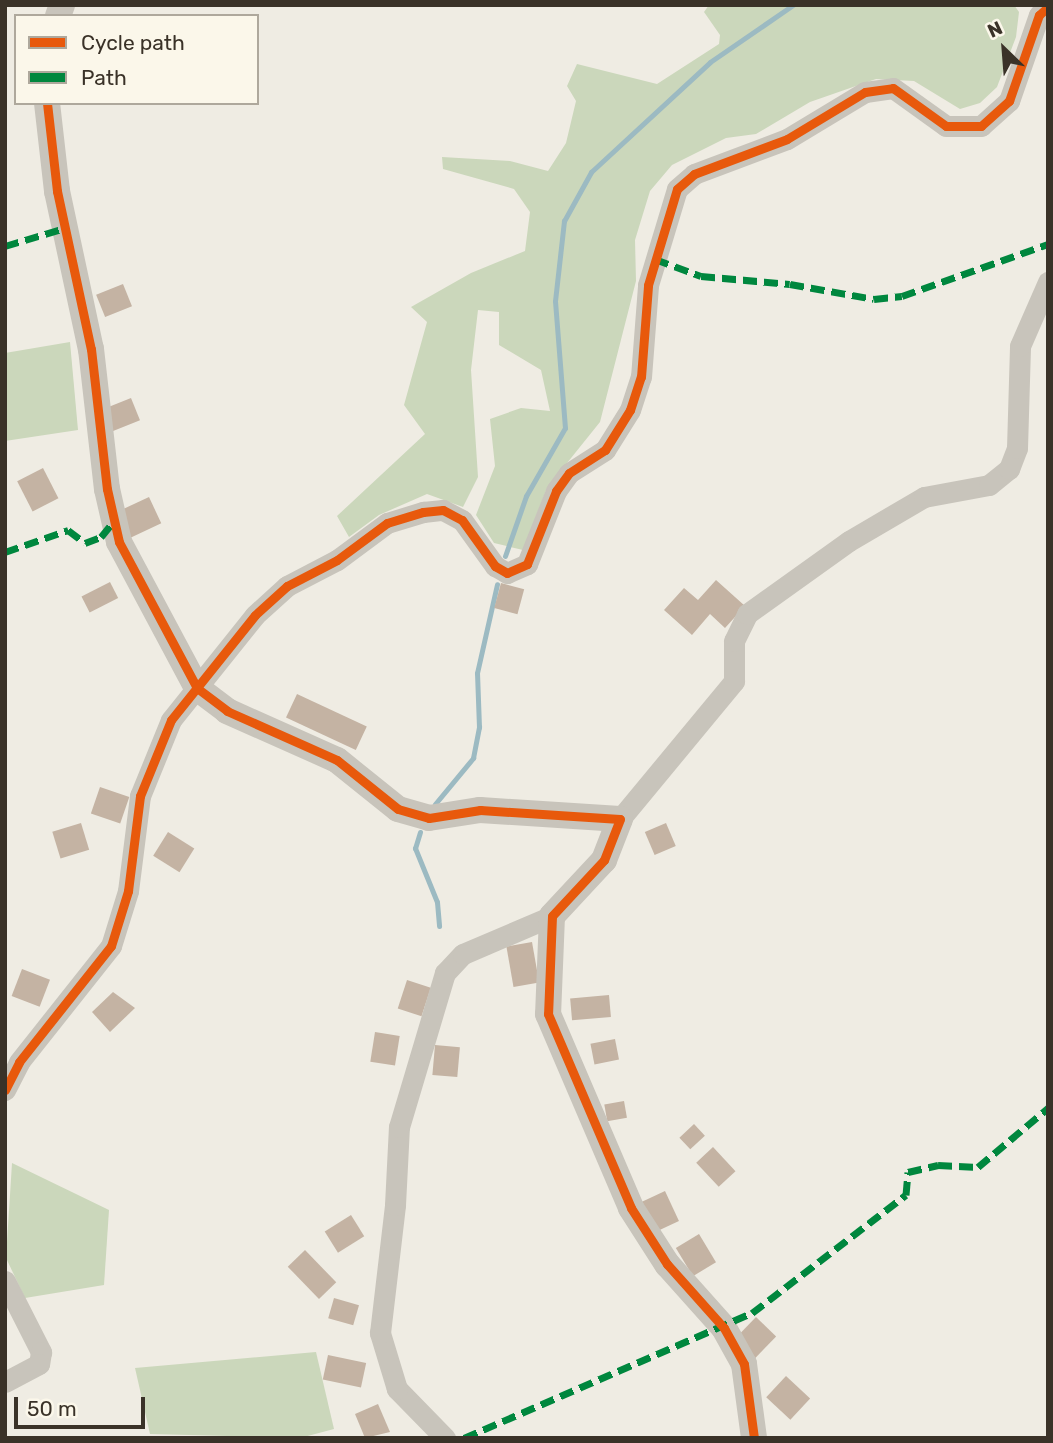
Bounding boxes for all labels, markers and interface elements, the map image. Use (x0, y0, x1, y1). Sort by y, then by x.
legend (14, 14, 259, 105)
north arrow (969, 14, 1039, 84)
text: N (984, 16, 1006, 43)
text: Cycle path (81, 30, 185, 55)
text: Path (81, 65, 127, 90)
scale bar (18, 1384, 149, 1428)
text: 50 m (27, 1396, 77, 1421)

